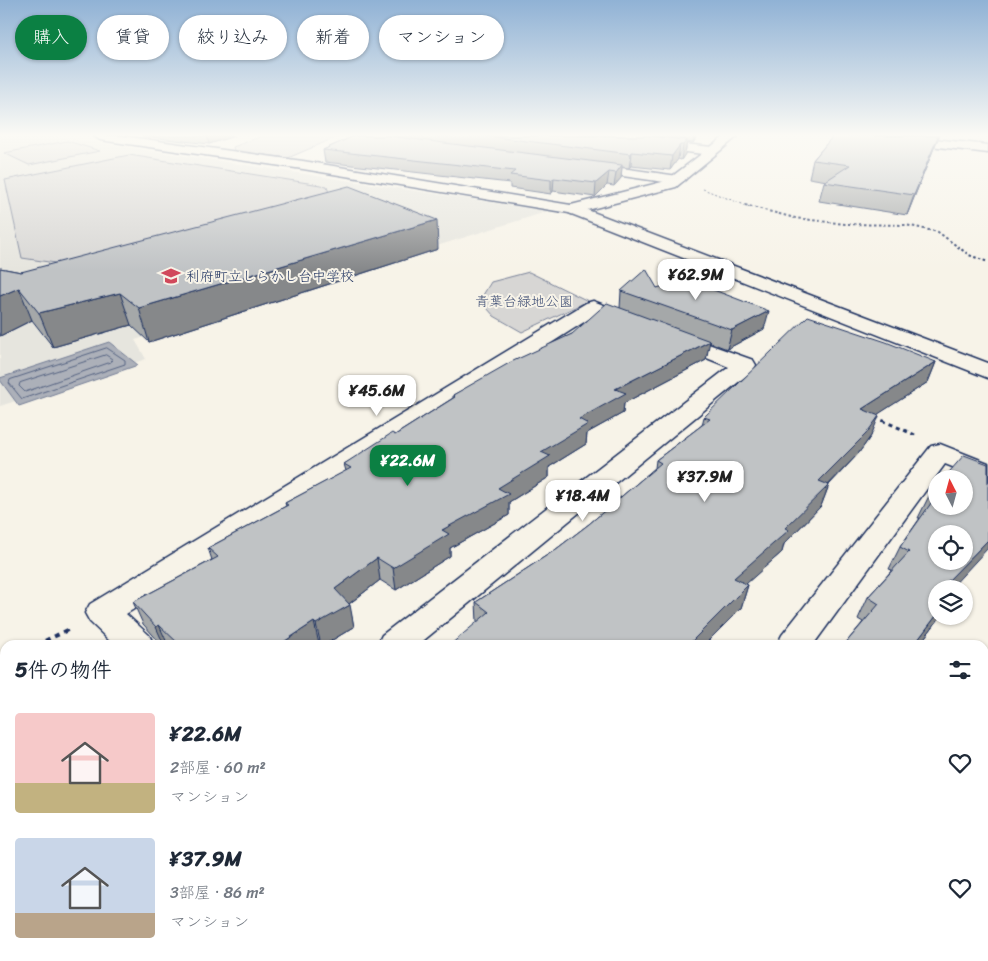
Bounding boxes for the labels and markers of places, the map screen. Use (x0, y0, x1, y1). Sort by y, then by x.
pin: ¥62.9M (655, 258, 737, 301)
place label: 利府町立しらかし台中学校 (186, 264, 354, 289)
school or university icon: 利府町立しらかし台中学校 (160, 265, 182, 287)
pin: ¥45.6M (336, 374, 418, 417)
pin: ¥22.6M (367, 444, 449, 487)
pin: ¥37.9M (664, 460, 746, 503)
pin: ¥18.4M (542, 480, 624, 522)

